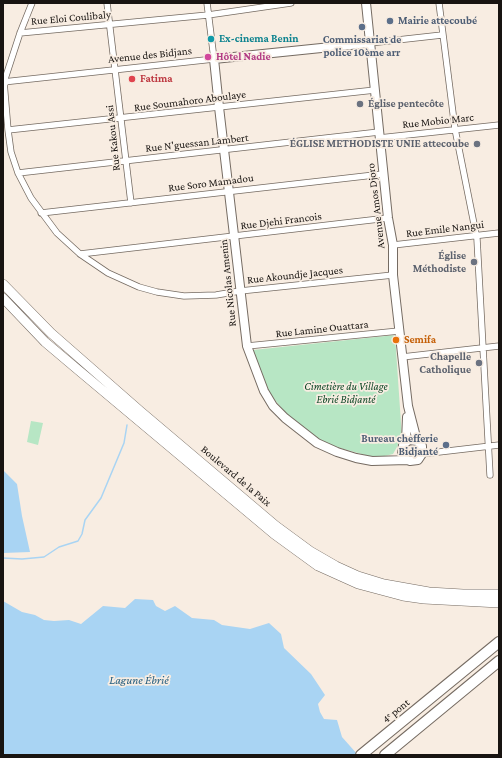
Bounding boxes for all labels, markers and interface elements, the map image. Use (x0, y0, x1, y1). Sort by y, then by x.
street label: Rue Eloi Coulibaly (31, 8, 111, 28)
place label: Mairie attecoubé (398, 14, 477, 28)
marker: Mairie attecoubé (385, 16, 395, 26)
marker: Commissariat de police 10ème arr (357, 22, 367, 32)
place label: Ex-cinema Benin (219, 32, 299, 46)
place label: Commissariat de police 10ème arr (323, 33, 401, 59)
marker: Ex-cinema Benin (206, 34, 216, 44)
street label: Avenue des Bidjans (107, 44, 193, 66)
place label: Hôtel Nadie (216, 50, 271, 64)
marker: Hôtel Nadie (203, 52, 213, 62)
place label: Fatima (140, 72, 173, 86)
marker: Fatima (127, 74, 137, 84)
street label: Rue Soumahoro Aboulaye (133, 88, 247, 114)
place label: Église pentecôte (368, 97, 444, 111)
marker: Église pentecôte (355, 99, 365, 109)
street label: Rue Kakou Assi (103, 104, 123, 172)
street label: Rue Mobio Marc (402, 111, 474, 131)
street label: Rue N'guessan Lambert (145, 131, 249, 155)
place label: ÉGLISE METHODISTE UNIE attecoube (290, 137, 469, 151)
marker: ÉGLISE METHODISTE UNIE attecoube (472, 139, 482, 149)
street label: Avenue Amos Djoro (364, 163, 388, 249)
street label: Rue Soro Mamadou (168, 171, 254, 195)
street label: Rue Djehi Francois (240, 209, 322, 233)
street label: Rue Emile Nangui (405, 218, 485, 240)
street label: Rue Nicolas Amenin (217, 239, 239, 327)
place label: Église Méthodiste (413, 249, 466, 275)
marker: Église Méthodiste (469, 257, 479, 267)
street label: Rue Akoundje Jacques (246, 263, 344, 287)
street label: Rue Lamine Ouattara (275, 318, 369, 340)
place label: Semifa (404, 333, 436, 347)
marker: Semifa (391, 335, 401, 345)
place label: Chapelle Catholique (419, 350, 471, 376)
marker: Chapelle Catholique (474, 358, 484, 368)
park label: Cimetière du Village Ebrié Bidjanté (304, 380, 388, 406)
place label: Bureau chefferie Bidjanté (361, 432, 438, 458)
marker: Bureau chefferie Bidjanté (441, 440, 451, 450)
street label: Boulevard de la Paix (198, 443, 274, 509)
water label: Lagune Ébrié (109, 673, 169, 687)
street label: 4ᵉ pont (380, 696, 412, 726)

